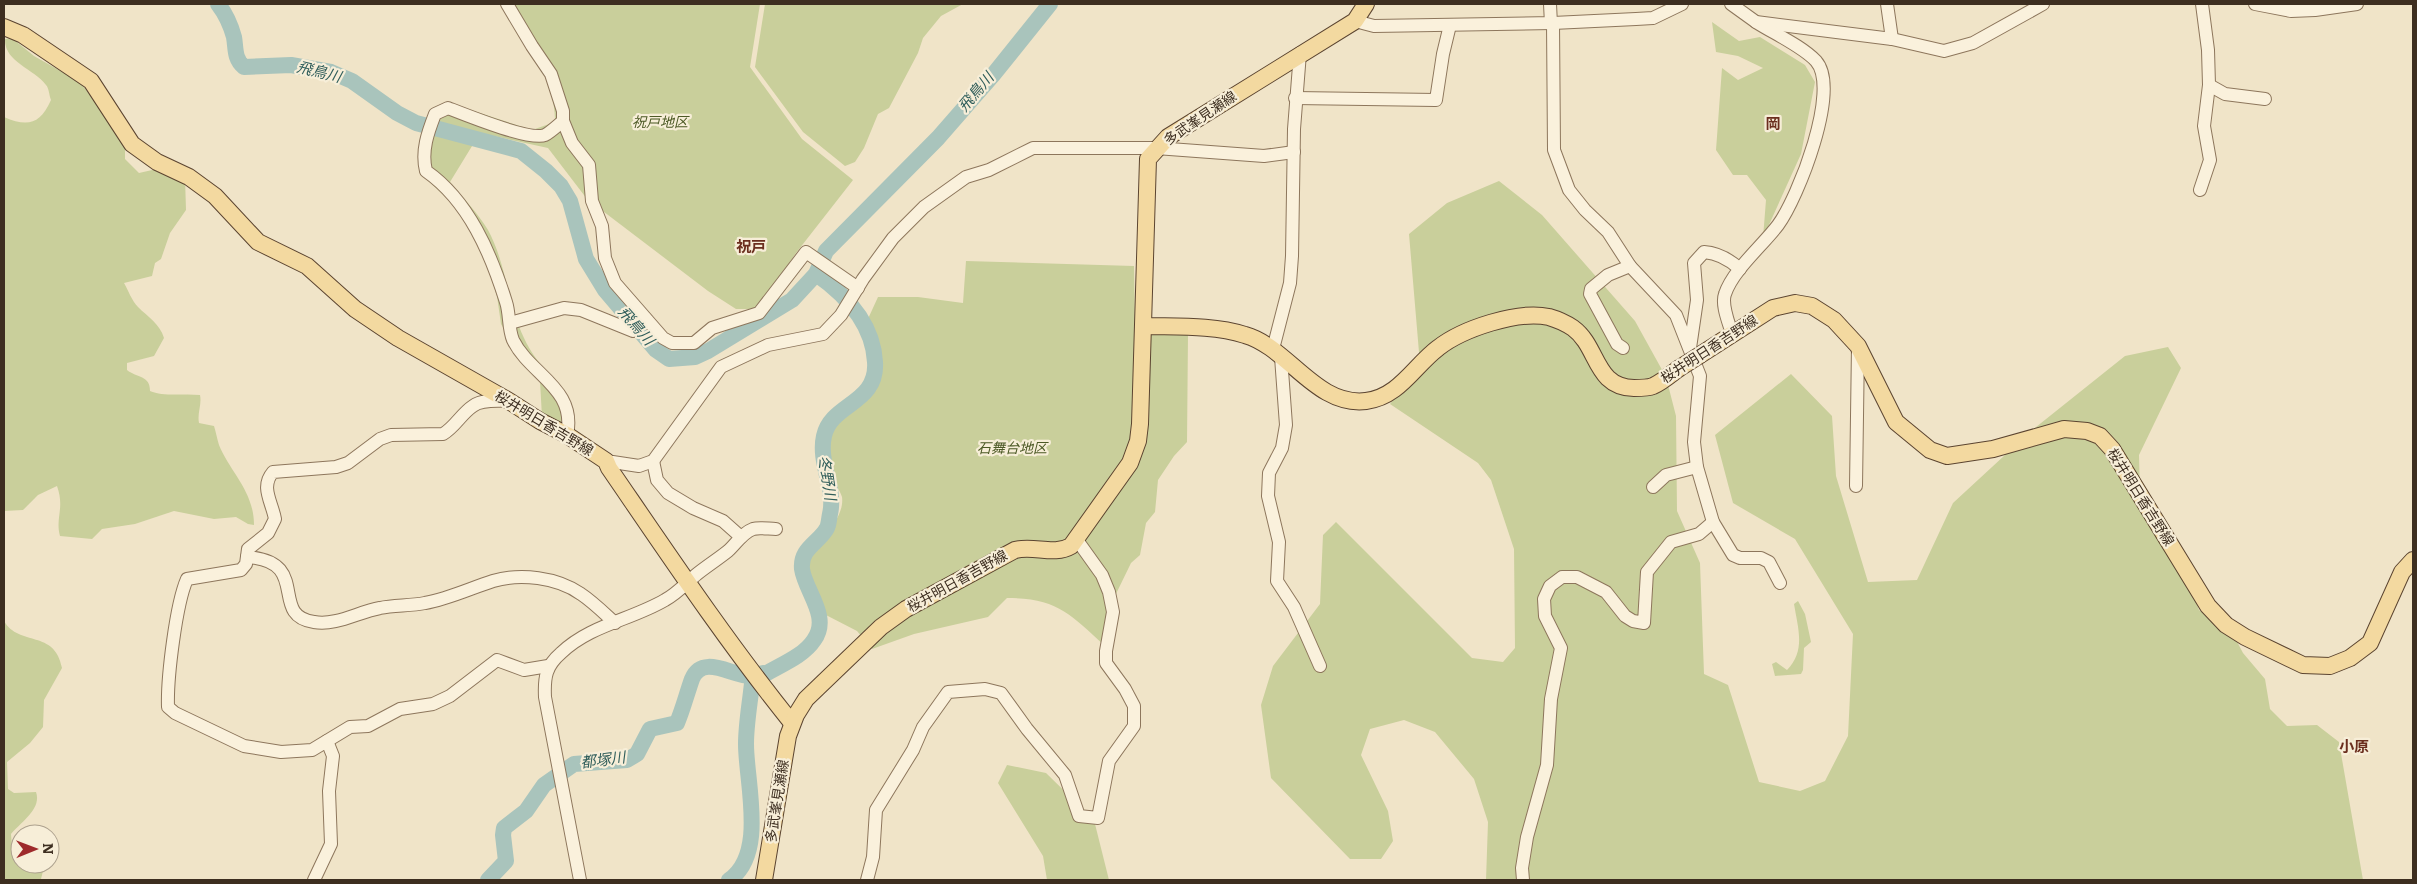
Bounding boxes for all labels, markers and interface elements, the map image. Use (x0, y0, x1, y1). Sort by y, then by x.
water label: 飛鳥川 (295, 54, 346, 88)
water label: 飛鳥川 (952, 65, 999, 116)
street label: 多武峯見瀬線 (1159, 85, 1240, 149)
park label: 祝戸地区 (632, 111, 690, 131)
district label: 岡 (1765, 111, 1781, 134)
district label: 祝戸 (736, 234, 766, 257)
water label: 飛鳥川 (614, 300, 662, 351)
street label: 桜井明日香吉野線 (1656, 309, 1761, 387)
street label: 桜井明日香吉野線 (491, 385, 598, 460)
park label: 石舞台地区 (977, 437, 1049, 457)
street label: 桜井明日香吉野線 (2104, 444, 2180, 549)
water label: 冬野川 (814, 454, 844, 504)
street label: 桜井明日香吉野線 (903, 544, 1010, 616)
district label: 小原 (2339, 734, 2369, 757)
water label: 都塚川 (579, 744, 629, 773)
street label: 多武峯見瀬線 (760, 758, 792, 844)
north arrow (10, 824, 60, 874)
text: N (39, 843, 59, 855)

